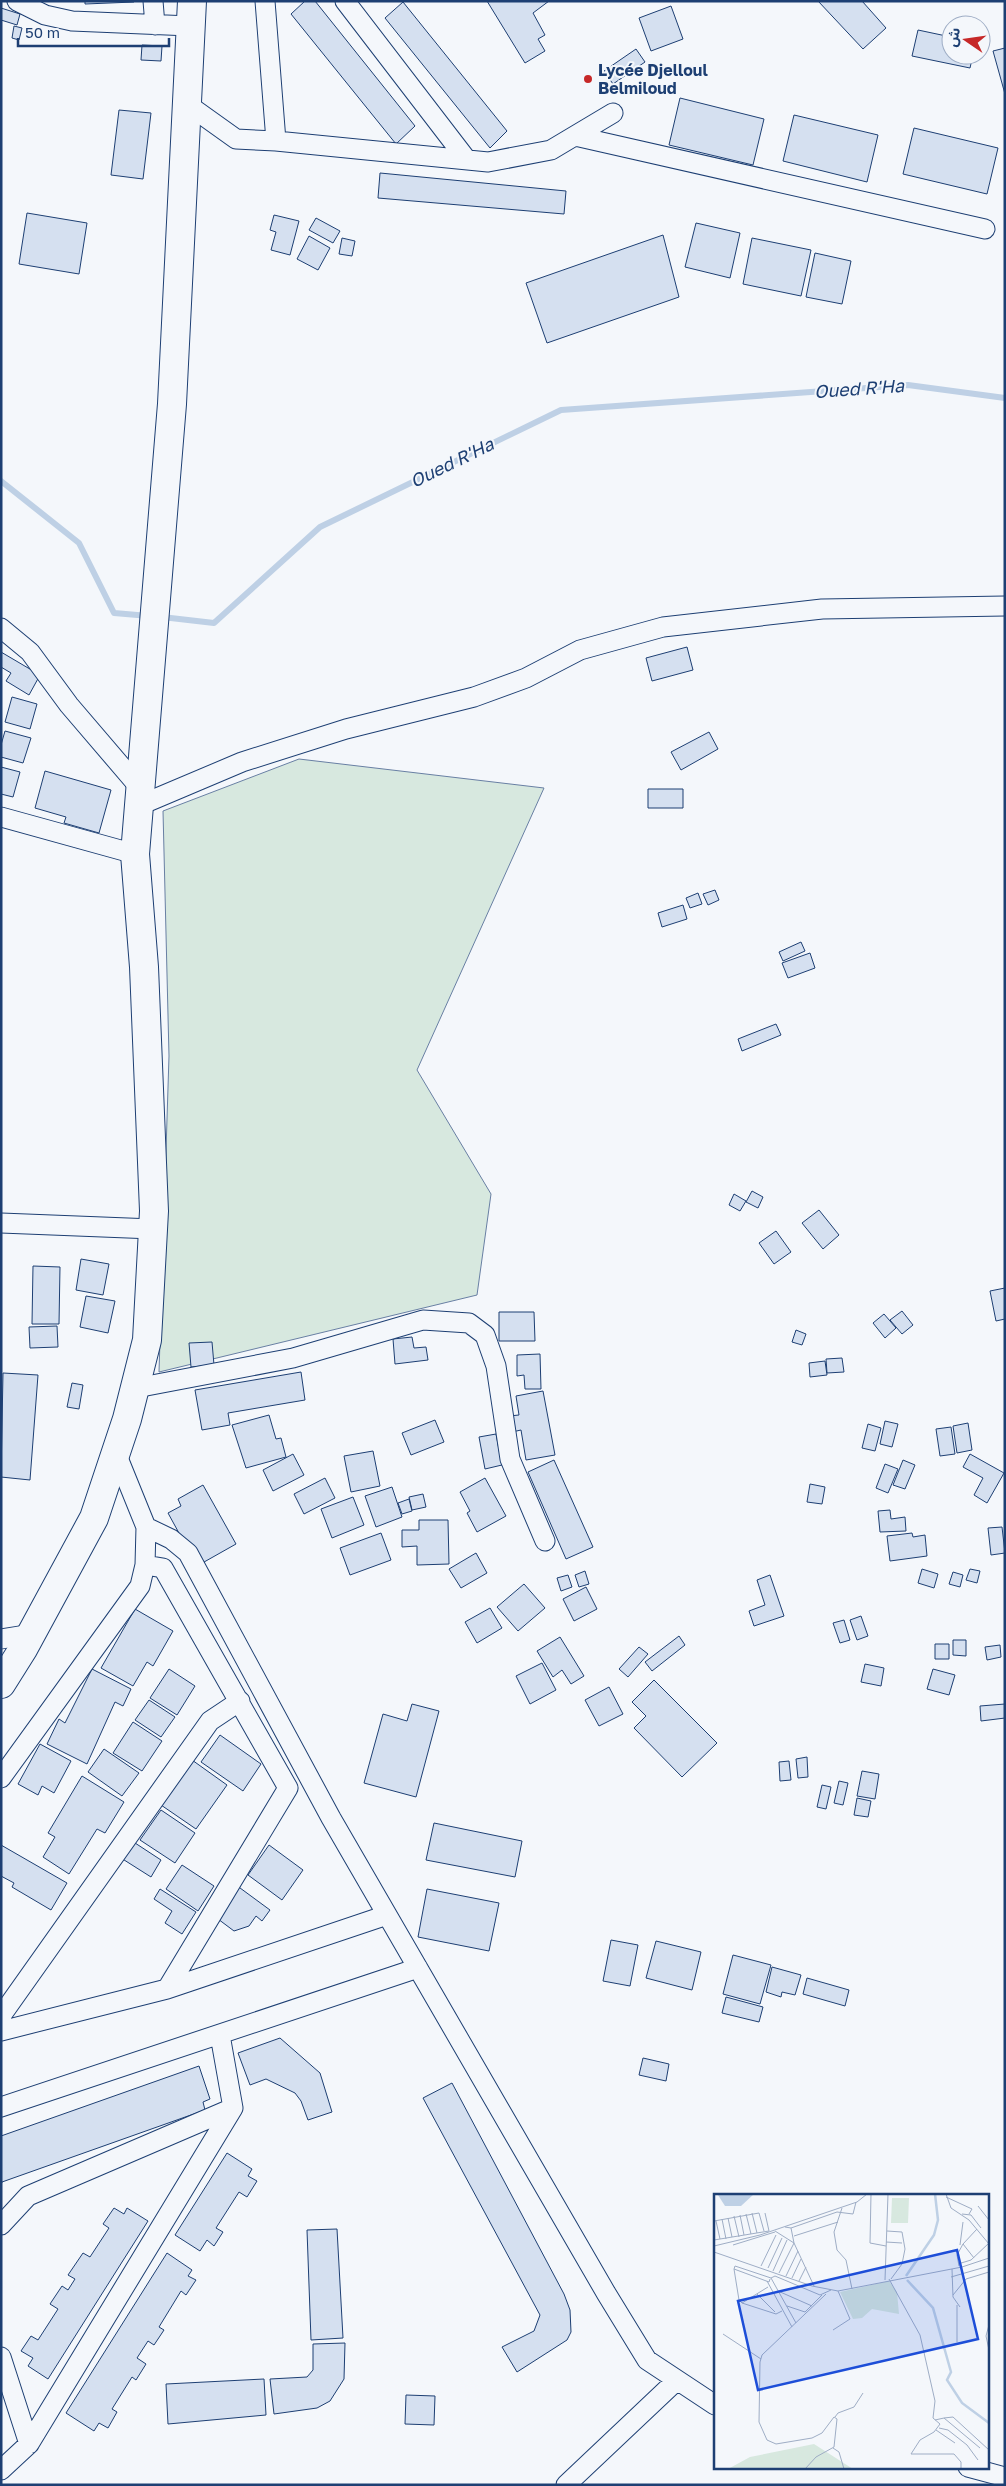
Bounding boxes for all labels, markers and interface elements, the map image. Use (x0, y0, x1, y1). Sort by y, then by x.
scale bar (18, 15, 169, 47)
north arrow (941, 15, 991, 65)
text: 50 m (25, 23, 60, 41)
text: ش (942, 26, 963, 48)
place label: Lycée Djelloul Belmiloud (598, 60, 708, 98)
marker: Lycée Djelloul Belmiloud (582, 73, 594, 85)
water label: Oued R'Ha (813, 374, 906, 402)
water label: Oued R'Ha (406, 432, 498, 492)
inset map (714, 2194, 988, 2468)

